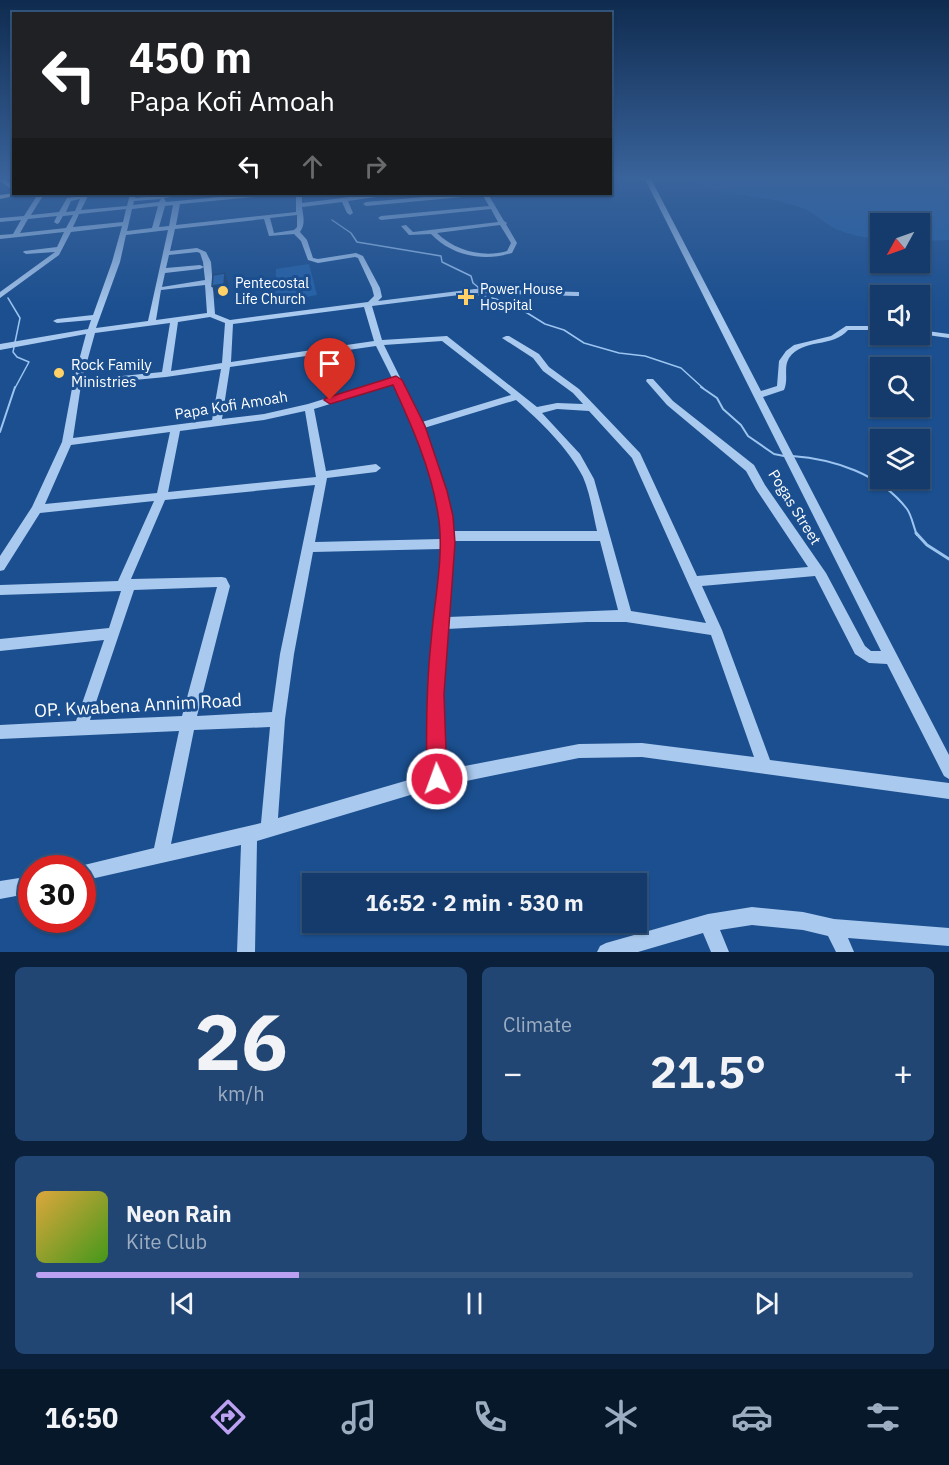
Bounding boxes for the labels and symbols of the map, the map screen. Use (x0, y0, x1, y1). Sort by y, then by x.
north arrow (870, 213, 930, 273)
place label: Pentecostal Life Church (235, 274, 309, 308)
place label: Power House Hospital (480, 280, 563, 314)
marker: Pentecostal Life Church (216, 284, 230, 298)
marker: Power House Hospital (457, 288, 475, 306)
pin (304, 338, 355, 400)
place label: Rock Family Ministries (71, 355, 152, 391)
marker: Rock Family Ministries (52, 366, 66, 380)
street label: Papa Kofi Amoah (173, 387, 289, 423)
street label: Pogas Street (764, 466, 826, 548)
street label: OP. Kwabena Annim Road (34, 688, 242, 722)
position arrow (405, 747, 469, 811)
speed limit sign: 30 (18, 855, 96, 933)

